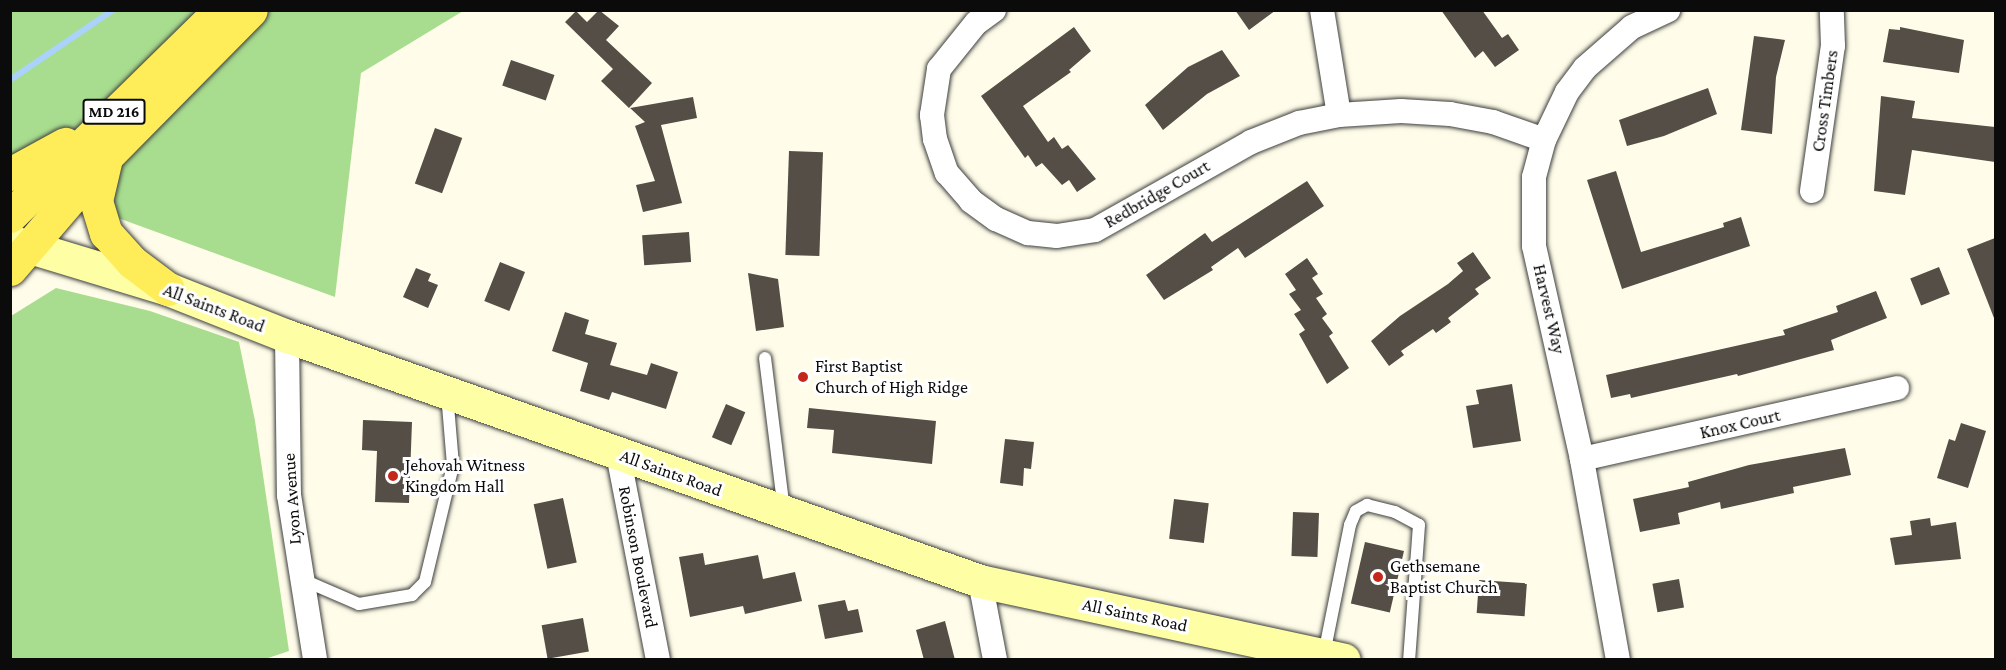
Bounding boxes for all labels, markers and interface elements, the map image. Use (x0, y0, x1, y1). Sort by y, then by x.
street label: Cross Timbers (1807, 49, 1843, 153)
road number: MD 216 (82, 99, 146, 125)
street label: Redbridge Court (1100, 155, 1214, 233)
street label: Harvest Way (1528, 262, 1570, 356)
street label: All Saints Road (160, 279, 268, 337)
place label: First Baptist Church of High Ridge (815, 356, 968, 398)
marker: First Baptist Church of High Ridge (796, 370, 810, 384)
street label: Knox Court (1698, 404, 1782, 444)
street label: All Saints Road (617, 445, 725, 501)
street label: Lyon Avenue (278, 453, 306, 545)
place label: Jehovah Witness Kingdom Hall (405, 455, 525, 498)
marker: Jehovah Witness Kingdom Hall (386, 469, 400, 483)
street label: Robinson Boulevard (614, 484, 662, 630)
place label: Gethsemane Baptist Church (1390, 556, 1498, 598)
marker: Gethsemane Baptist Church (1371, 570, 1385, 584)
street label: All Saints Road (1080, 593, 1190, 637)

